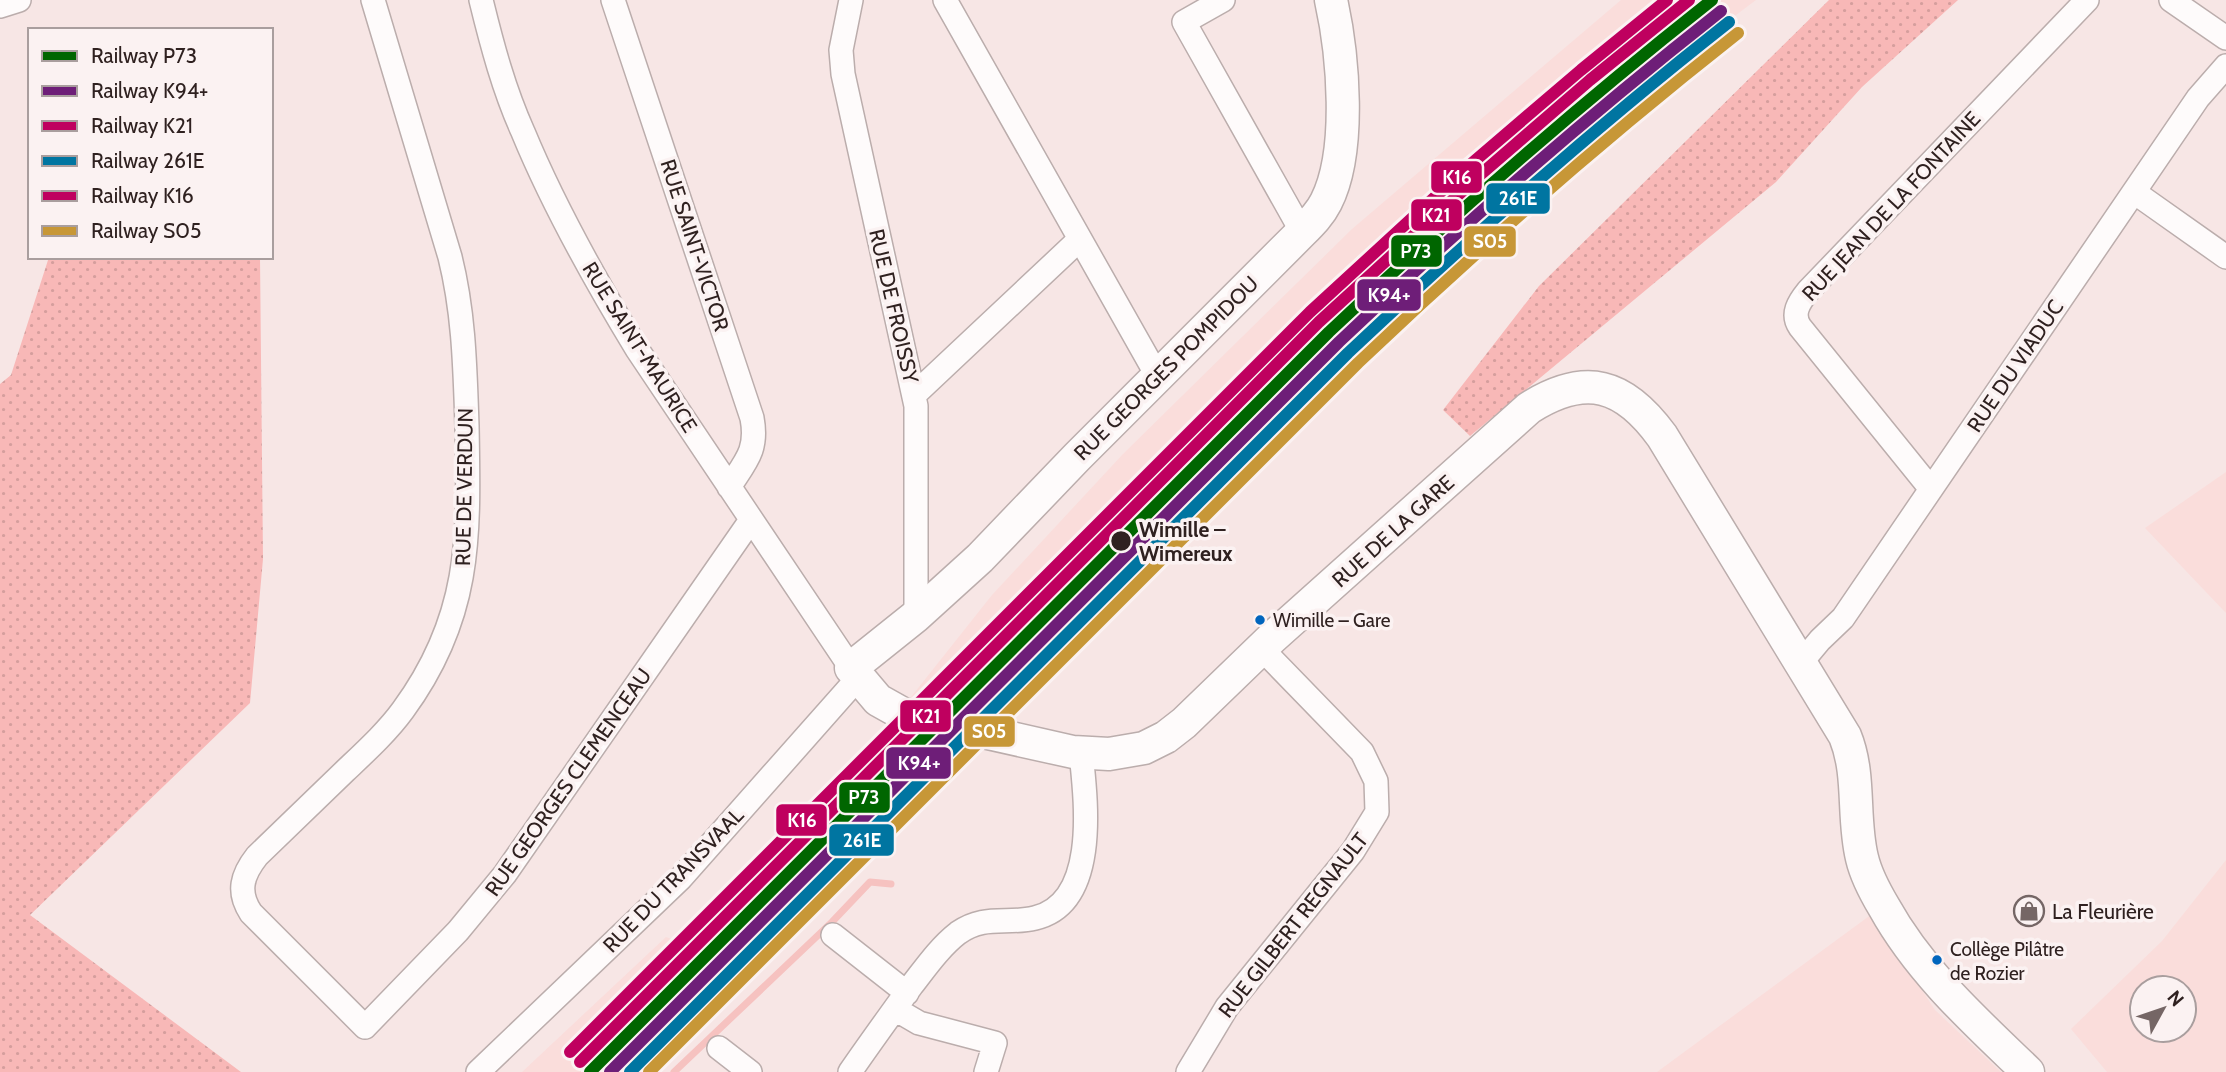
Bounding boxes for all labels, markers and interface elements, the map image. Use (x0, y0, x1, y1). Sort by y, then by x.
legend (28, 28, 273, 259)
text: Railway P73 (91, 43, 197, 68)
text: Railway K94+ (91, 78, 208, 103)
street label: RUE JEAN DE LA FONTAINE (1797, 106, 1985, 306)
text: Railway K21 (91, 113, 193, 138)
text: Railway 261E (91, 148, 204, 173)
street label: RUE SAINT-VICTOR (655, 156, 735, 334)
line badge: K16 (1430, 160, 1483, 194)
text: K16 (1442, 166, 1472, 189)
line badge: 261E (1485, 182, 1551, 215)
text: Railway K16 (91, 183, 194, 208)
text: 261E (1499, 187, 1537, 210)
line badge: K21 (1410, 198, 1463, 232)
text: K21 (1422, 204, 1450, 227)
text: Railway S05 (91, 218, 201, 243)
line badge: S05 (1463, 225, 1517, 258)
street label: RUE DE FROISSY (864, 226, 924, 387)
text: S05 (1473, 230, 1507, 253)
line badge: P73 (1390, 234, 1443, 268)
text: P73 (1400, 240, 1432, 263)
street label: RUE SAINT-MAURICE (577, 257, 703, 437)
street label: RUE GEORGES POMPIDOU (1069, 271, 1263, 465)
line badge: K94+ (1356, 278, 1422, 312)
text: K94+ (1368, 284, 1410, 307)
street label: RUE DU VIADUC (1962, 295, 2068, 437)
street label: RUE DE VERDUN (450, 408, 478, 566)
street label: RUE DE LA GARE (1327, 470, 1459, 592)
place label: Wimille – Wimereux (1139, 517, 1233, 566)
marker: Wimille – Wimereux (1109, 529, 1133, 553)
place label: Wimille – Gare (1273, 609, 1391, 632)
marker: Wimille – Gare (1253, 613, 1267, 627)
street label: RUE GEORGES CLEMENCEAU (480, 663, 656, 901)
line badge: K21 (899, 699, 952, 733)
text: K21 (912, 705, 940, 728)
line badge: S05 (963, 715, 1016, 748)
text: S05 (972, 720, 1006, 743)
line badge: K94+ (885, 746, 952, 780)
text: K94+ (898, 752, 940, 775)
line badge: P73 (838, 781, 891, 814)
text: P73 (848, 786, 880, 809)
street label: RUE DU TRANSVAAL (598, 802, 749, 958)
line badge: K16 (775, 803, 828, 837)
text: K16 (787, 809, 817, 832)
line badge: 261E (828, 823, 895, 857)
street label: RUE GILBERT REGNAULT (1213, 828, 1373, 1022)
text: 261E (843, 829, 881, 852)
shop icon: La Fleurière (2012, 894, 2046, 928)
place label: La Fleurière (2052, 899, 2154, 924)
place label: Collège Pilâtre de Rozier (1950, 938, 2064, 985)
marker: Collège Pilâtre de Rozier (1930, 953, 1944, 967)
north arrow (2128, 974, 2198, 1044)
text: N (2163, 986, 2189, 1011)

